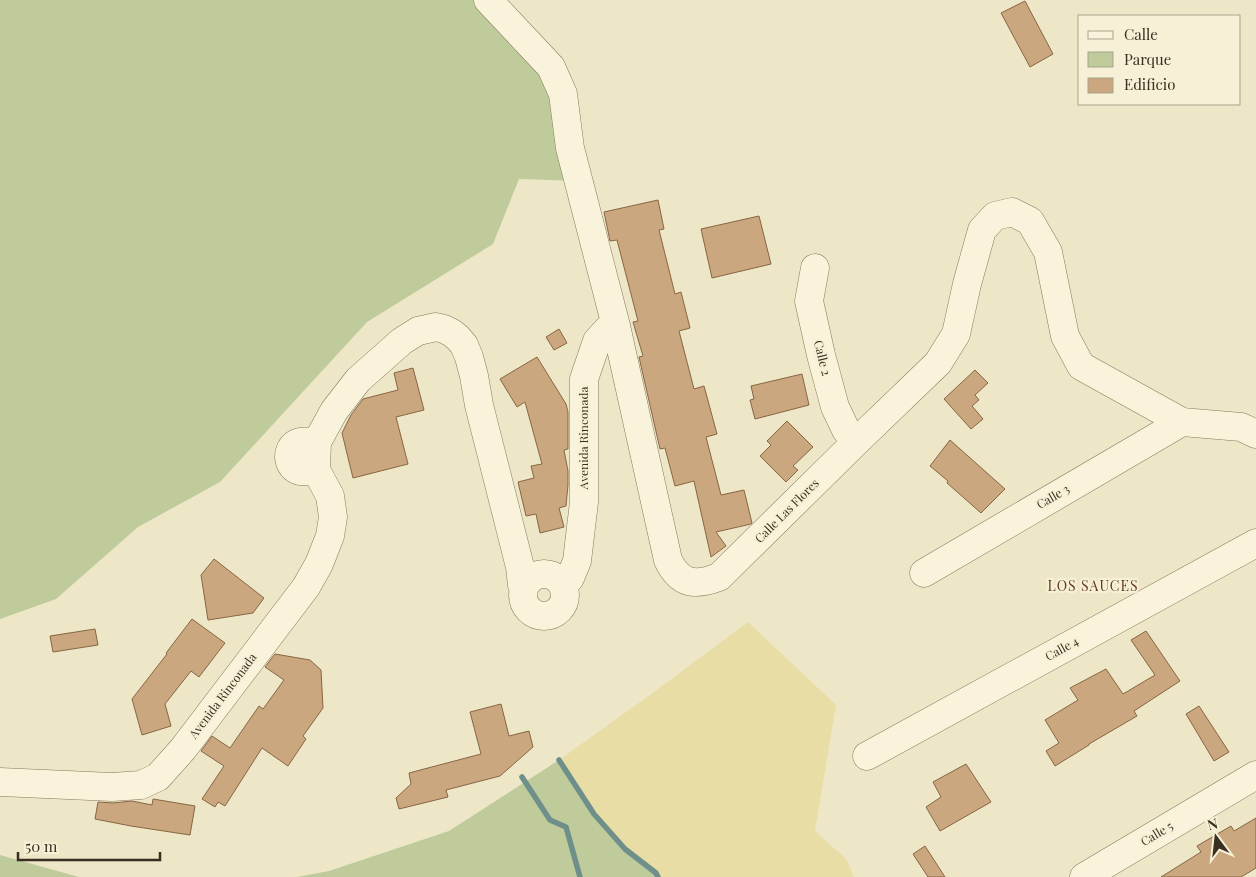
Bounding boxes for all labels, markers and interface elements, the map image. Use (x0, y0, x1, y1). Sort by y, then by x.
legend (1078, 15, 1241, 105)
text: Calle (1124, 24, 1158, 44)
text: Parque (1124, 49, 1171, 69)
text: Edificio (1124, 74, 1175, 94)
street label: Calle 2 (811, 338, 835, 377)
street label: Avenida Rinconada (575, 387, 591, 490)
street label: Calle Las Flores (751, 475, 822, 546)
street label: Calle 3 (1033, 480, 1072, 512)
district label: LOS SAUCES (1047, 576, 1139, 595)
street label: Calle 4 (1042, 632, 1081, 664)
street label: Avenida Rinconada (184, 650, 260, 742)
north arrow (1191, 812, 1241, 862)
text: N (1205, 813, 1220, 834)
street label: Calle 5 (1137, 817, 1176, 849)
scale bar (18, 830, 160, 862)
text: 50 m (25, 836, 58, 856)

